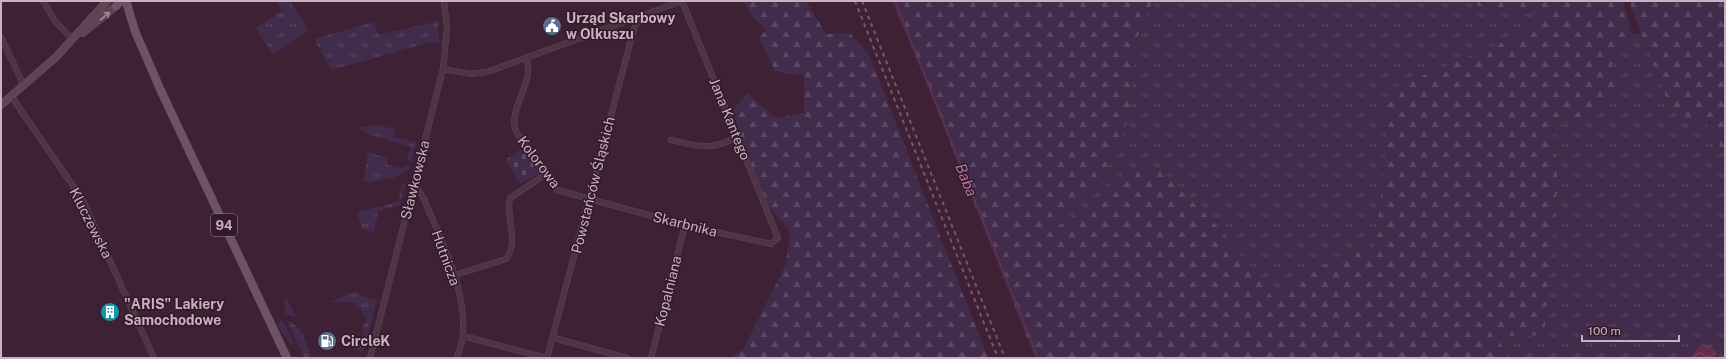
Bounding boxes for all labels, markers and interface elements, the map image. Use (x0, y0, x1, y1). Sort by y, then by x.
place label: Urząd Skarbowy w Olkuszu (566, 10, 676, 42)
one-way arrow (100, 12, 111, 20)
public building icon: Urząd Skarbowy w Olkuszu (541, 15, 563, 37)
street label: Jana Kantego (706, 76, 754, 162)
street label: Powstańców Śląskich (566, 114, 618, 255)
street label: Kolorowa (514, 133, 564, 191)
street label: Sławkowska (397, 139, 433, 221)
water label: Baba (952, 161, 981, 199)
street label: Kluczewska (66, 185, 116, 261)
street label: Skarbnika (651, 208, 719, 240)
road number: 94 (211, 214, 237, 236)
street label: Hutnicza (429, 228, 463, 288)
street label: Kopalniana (651, 254, 685, 328)
place label: "ARIS" Lakiery Samochodowe (124, 296, 224, 328)
building icon: "ARIS" Lakiery Samochodowe (99, 301, 121, 323)
scale bar (1582, 317, 1679, 343)
text: 100 m (1588, 324, 1621, 338)
fuel station icon: CircleK (316, 330, 338, 352)
place label: CircleK (341, 333, 390, 349)

